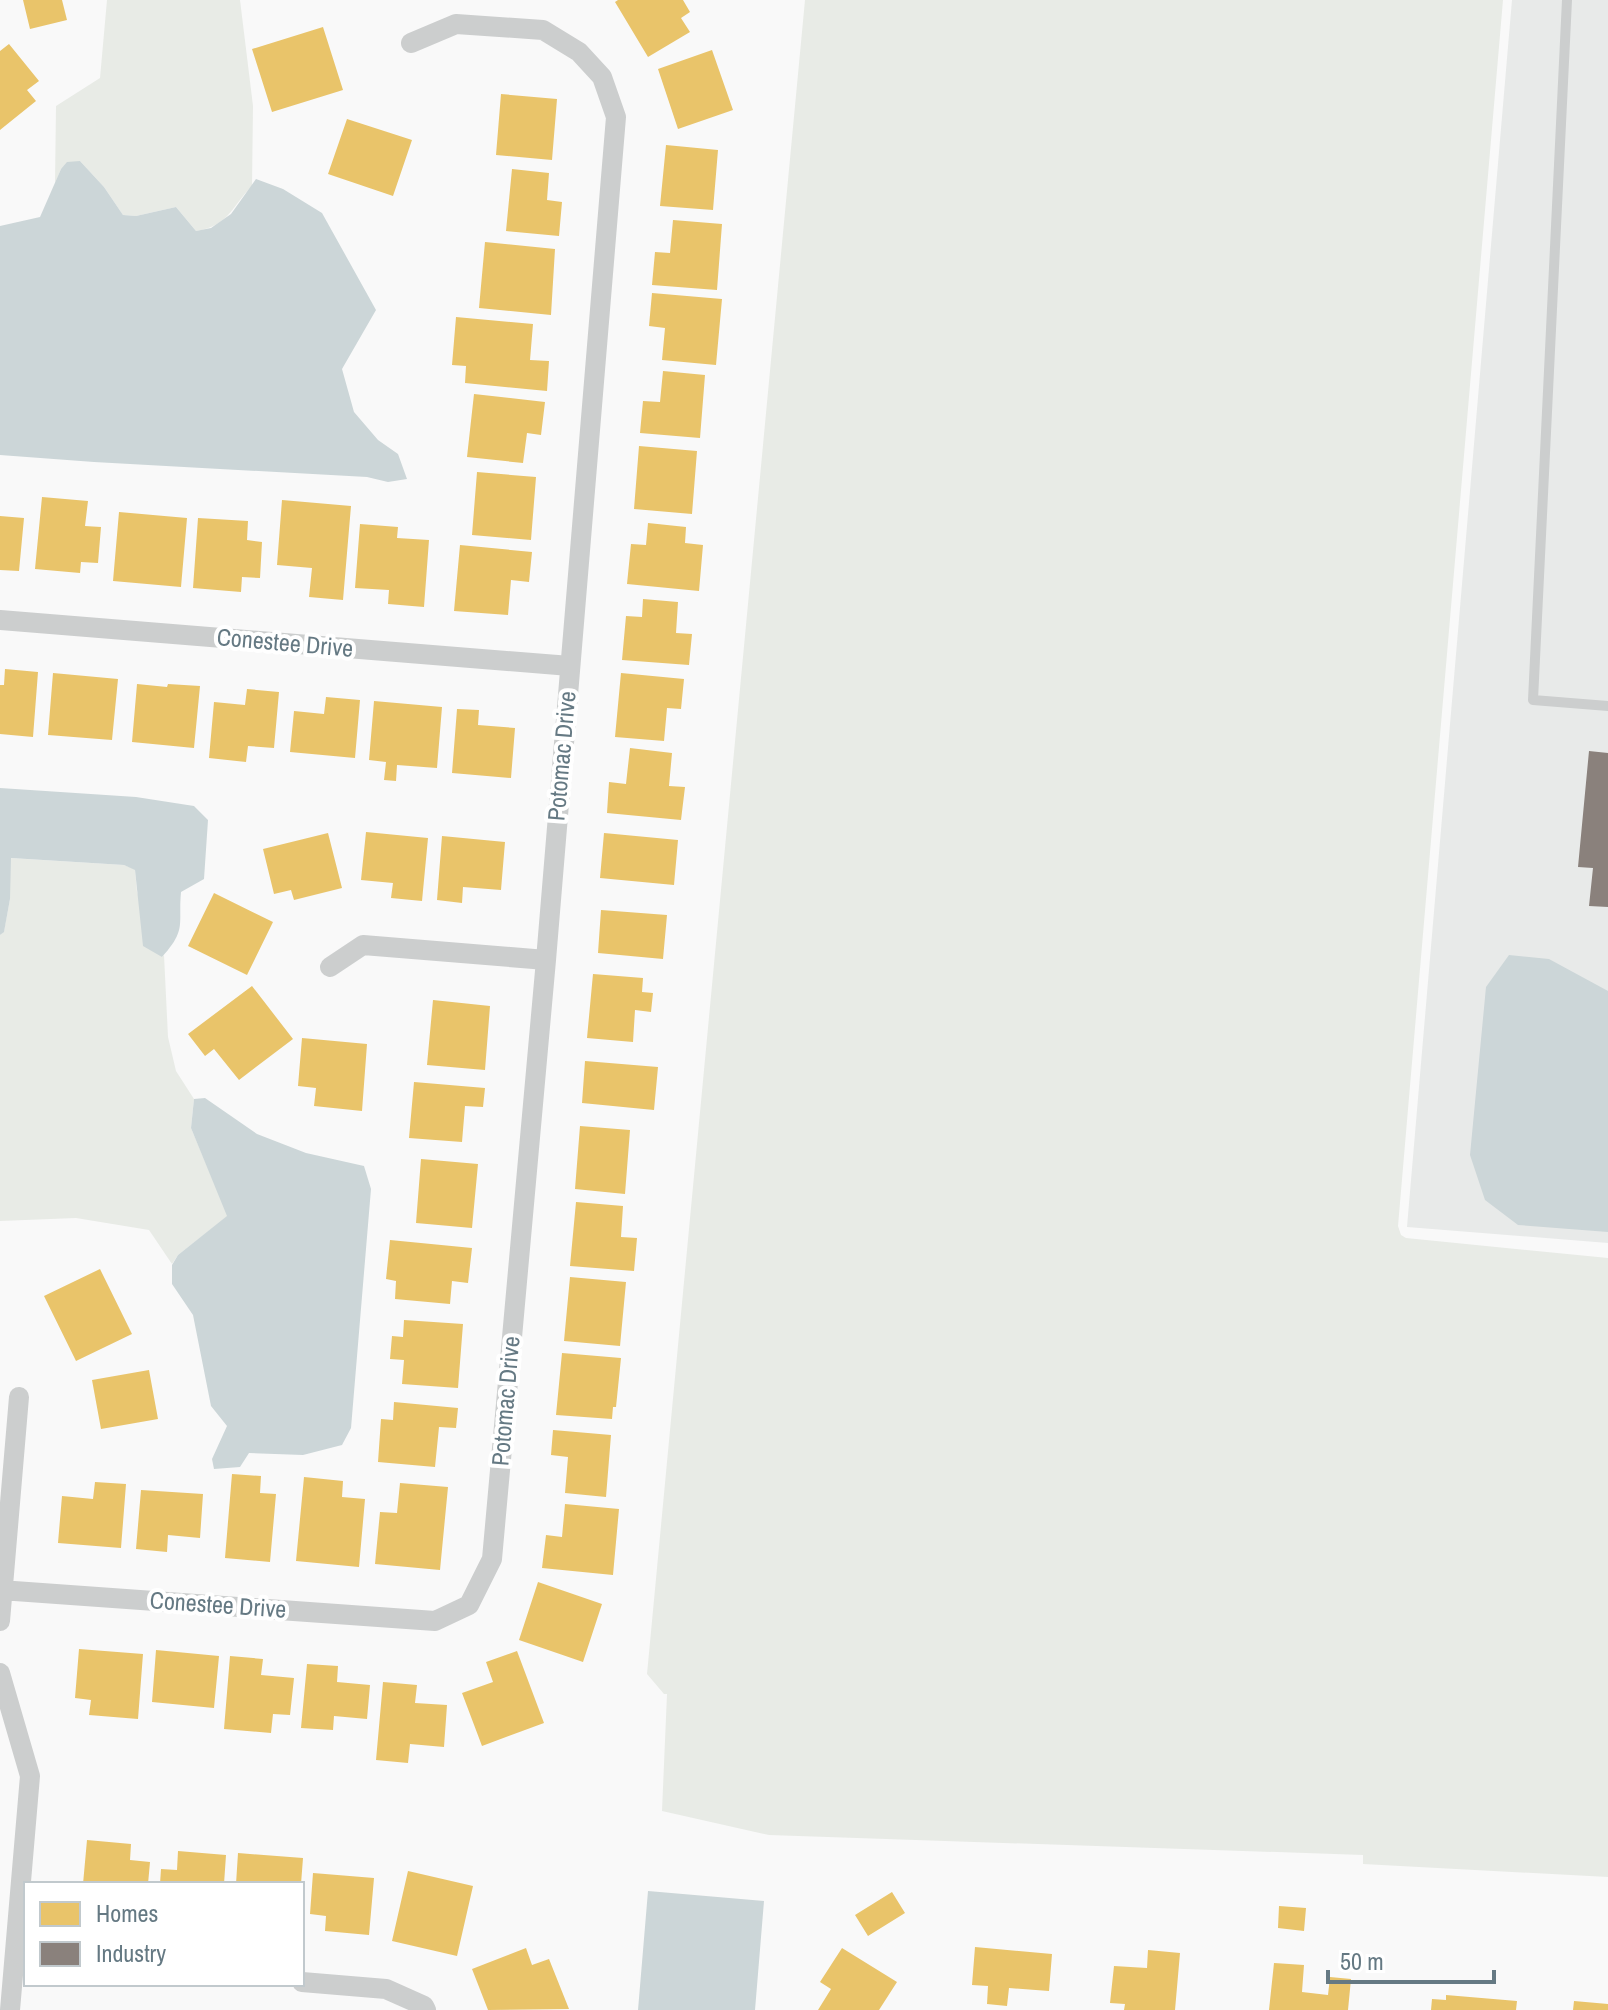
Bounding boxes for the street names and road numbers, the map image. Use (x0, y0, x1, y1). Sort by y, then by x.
street label: Conestee Drive (216, 620, 355, 664)
street label: Potomac Drive (539, 690, 583, 822)
street label: Potomac Drive (483, 1335, 527, 1467)
street label: Conestee Drive (149, 1583, 287, 1625)

